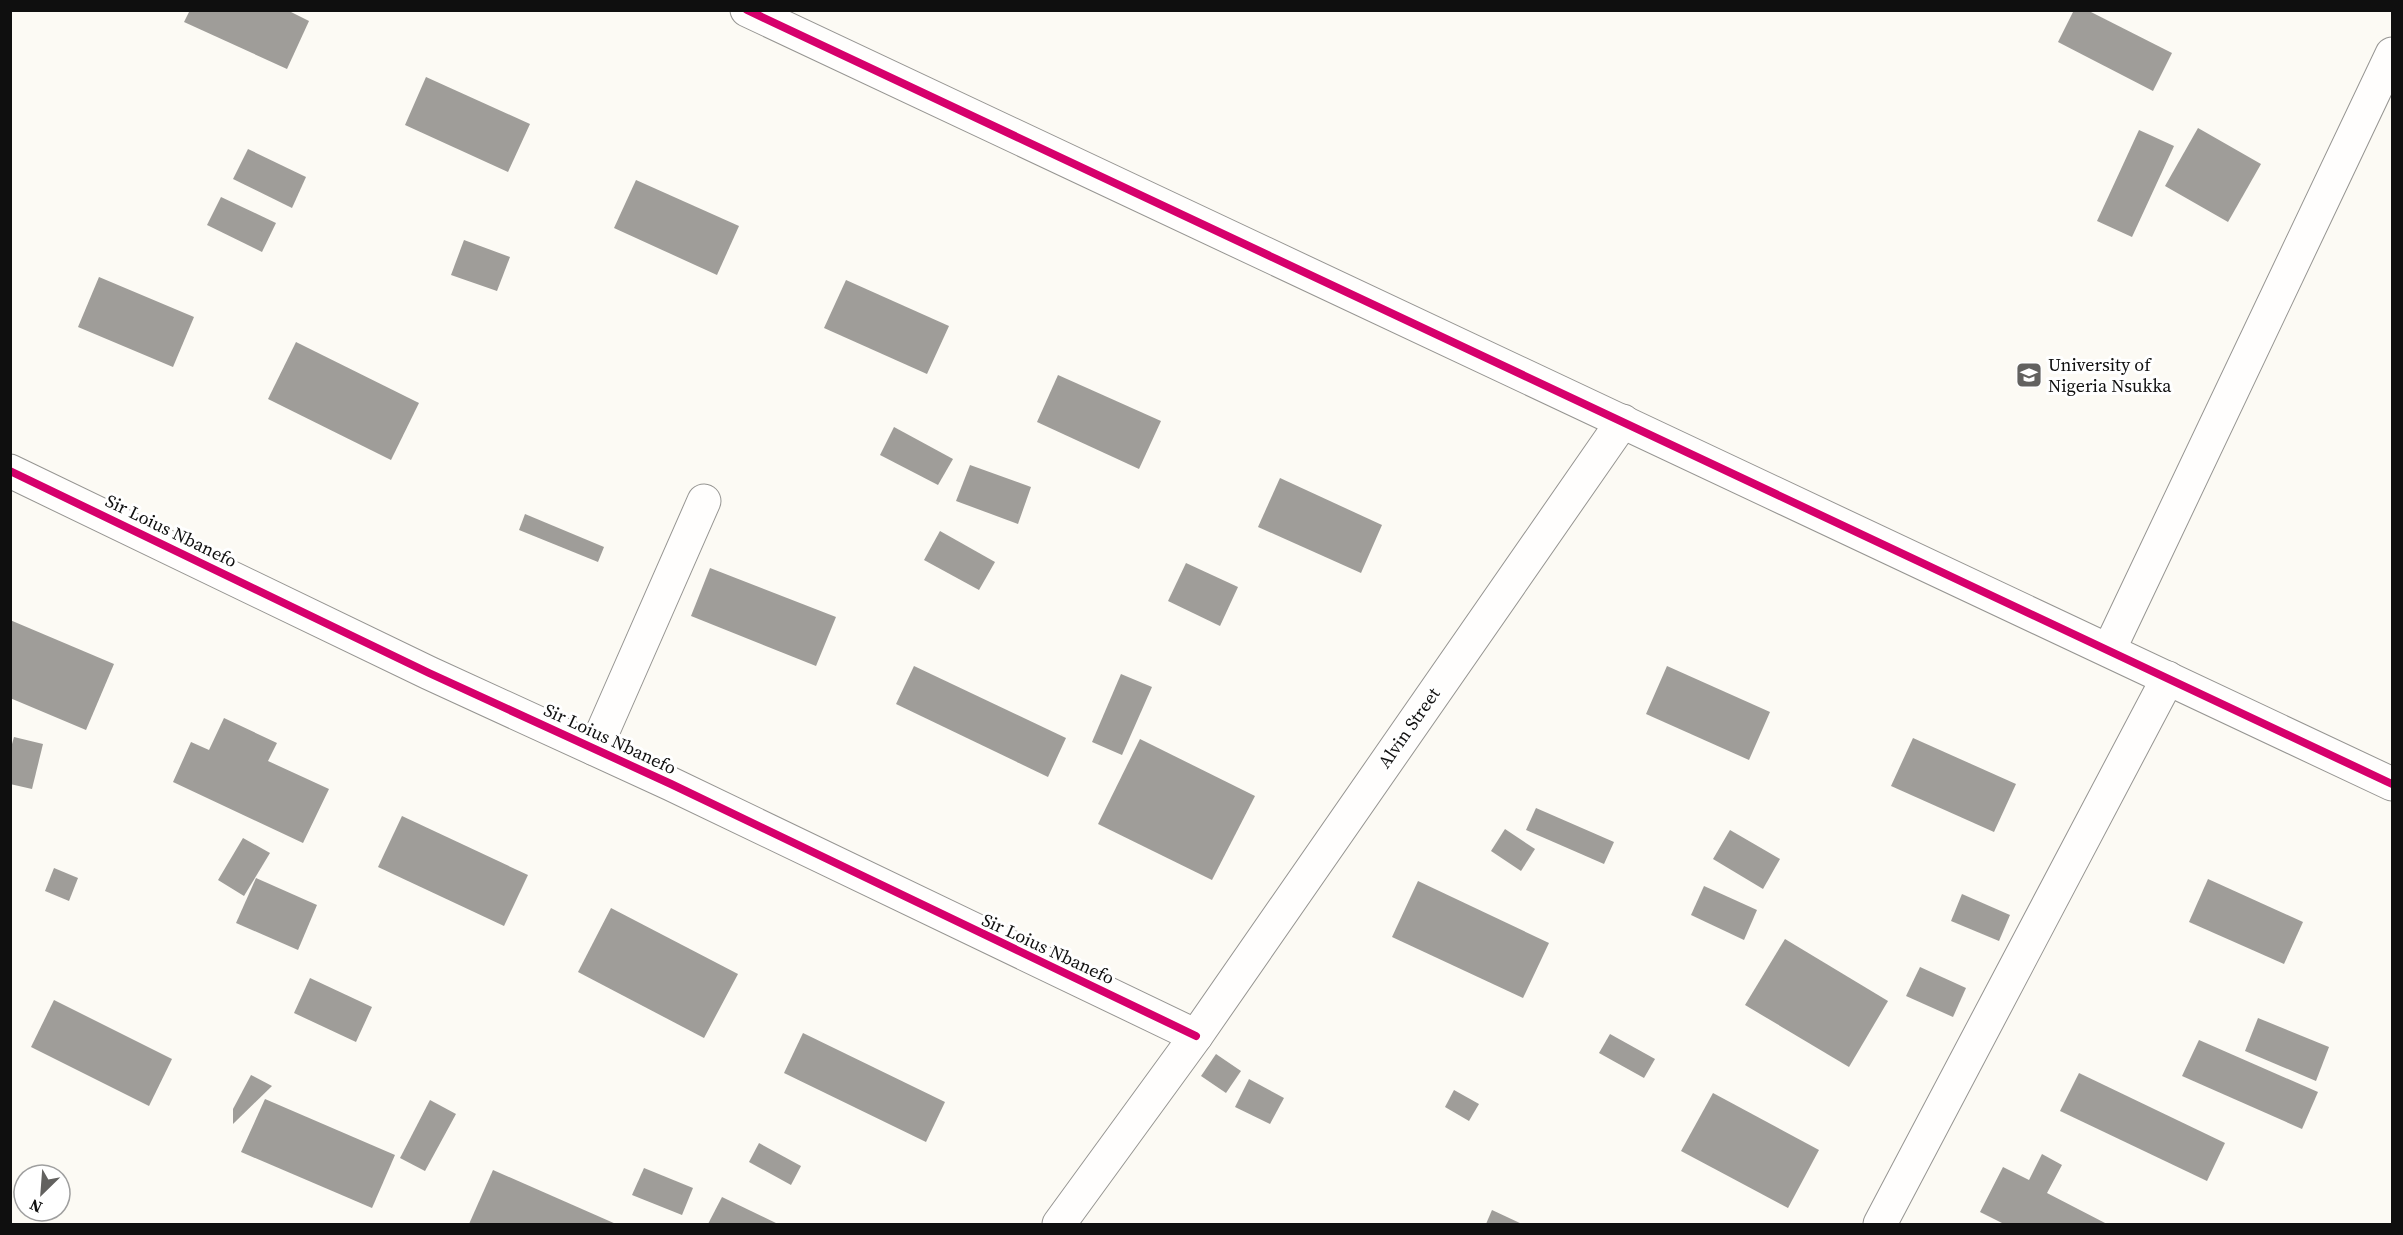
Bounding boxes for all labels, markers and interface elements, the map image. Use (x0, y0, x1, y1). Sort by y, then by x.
place label: University of Nigeria Nsukka (2048, 352, 2172, 398)
school or university icon: University of Nigeria Nsukka (2014, 360, 2044, 390)
street label: Sir Loius Nbanefo (101, 488, 241, 573)
street label: Alvin Street (1372, 682, 1446, 773)
street label: Sir Loius Nbanefo (540, 697, 681, 780)
street label: Sir Loius Nbanefo (978, 907, 1119, 990)
north arrow (12, 1163, 72, 1223)
text: N (25, 1194, 46, 1219)

